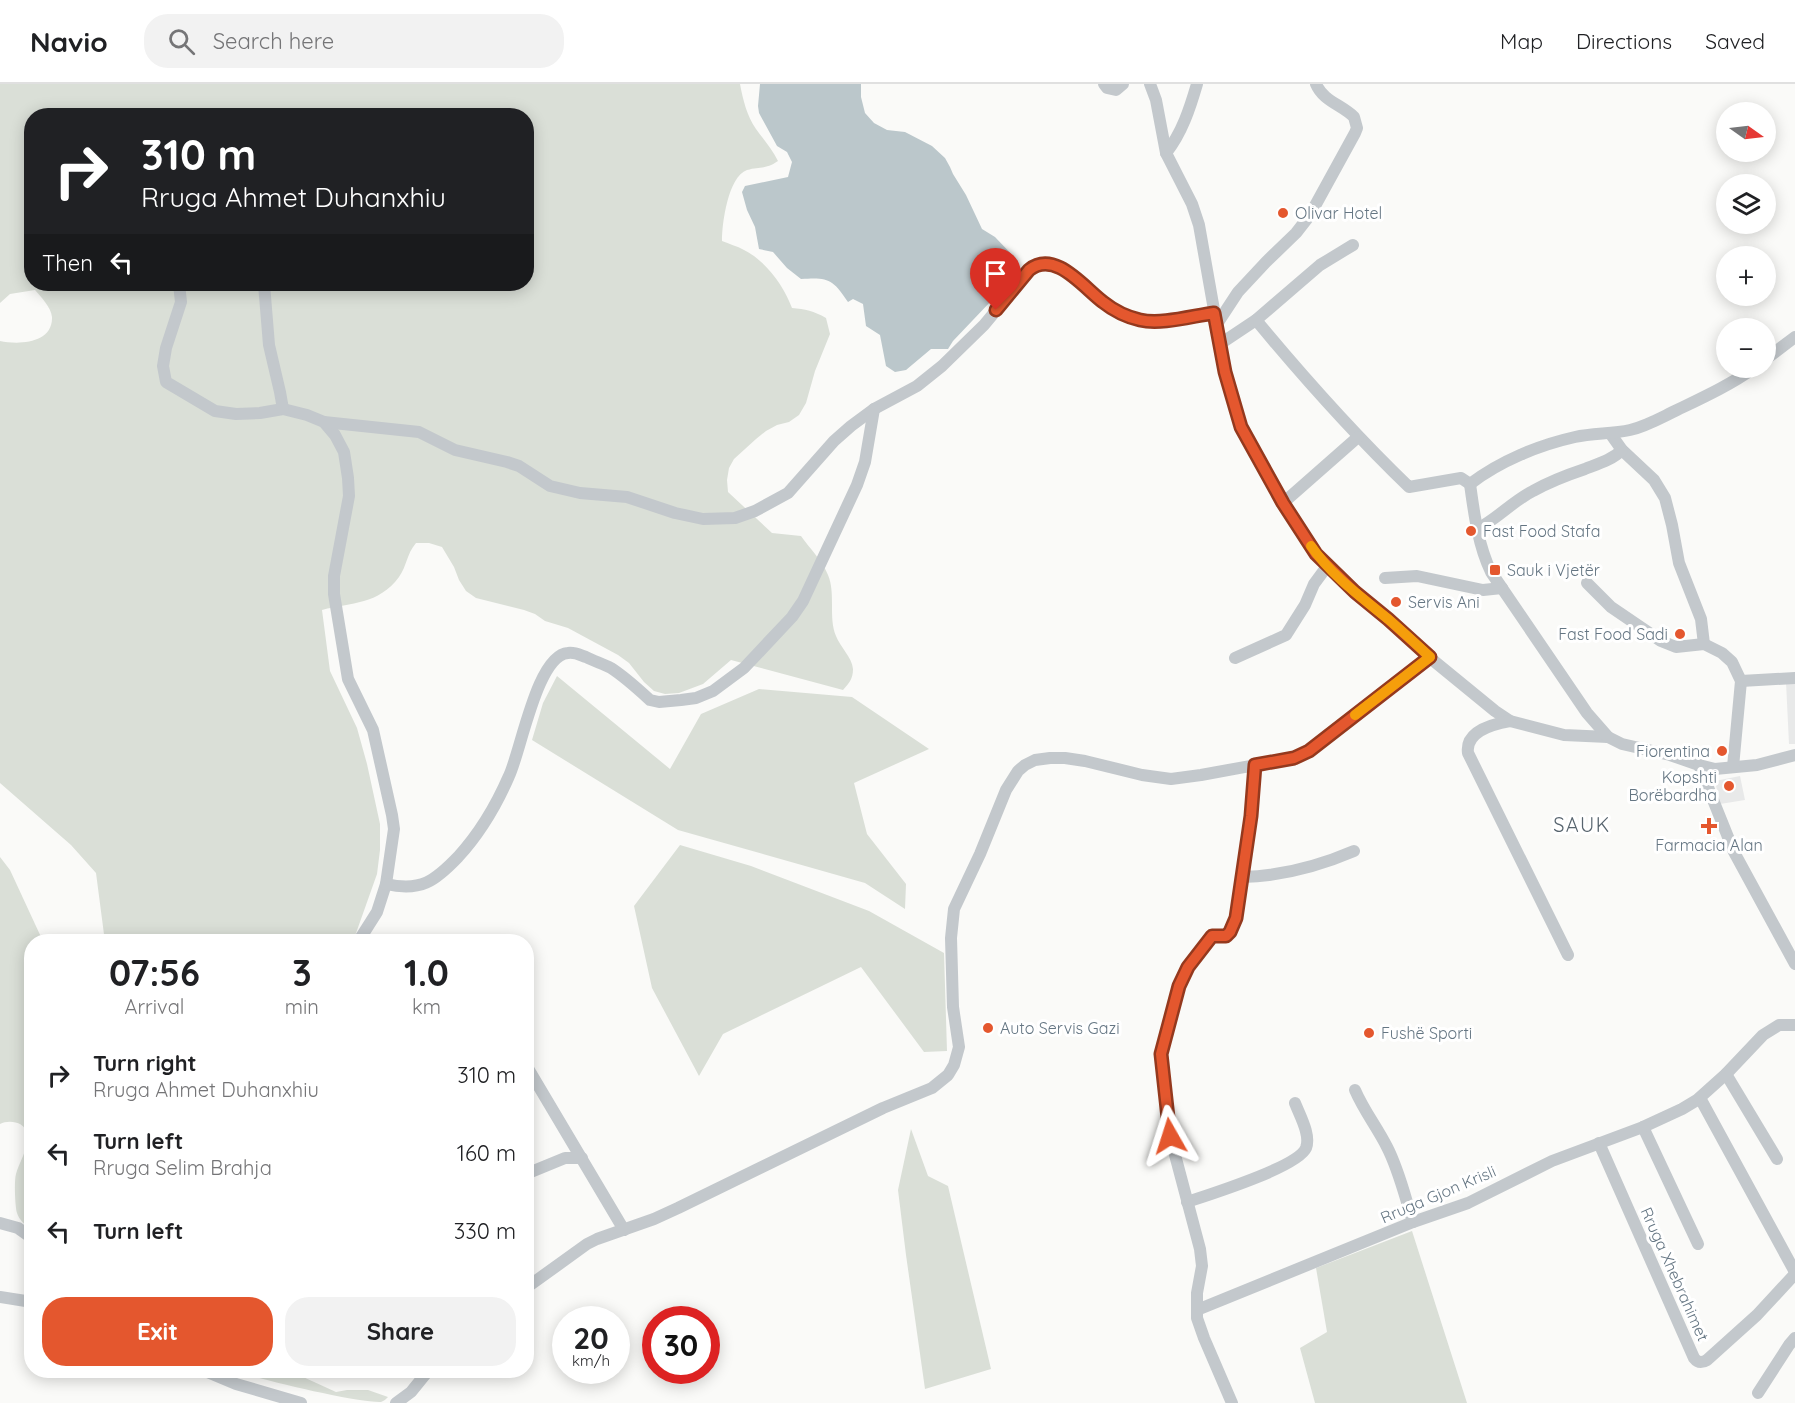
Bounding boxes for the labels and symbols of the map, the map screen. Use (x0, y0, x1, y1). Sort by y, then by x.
north arrow (1716, 102, 1776, 162)
place label: Olivar Hotel (1295, 203, 1382, 223)
marker: Olivar Hotel (1276, 206, 1290, 220)
pin (970, 248, 1021, 310)
place label: Fast Food Stafa (1483, 521, 1601, 541)
marker: Fast Food Stafa (1464, 524, 1478, 538)
place label: Sauk i Vjetër (1507, 560, 1600, 580)
marker: Sauk i Vjetër (1488, 563, 1502, 577)
place label: Servis Ani (1408, 592, 1480, 612)
marker: Servis Ani (1389, 595, 1403, 609)
place label: Fast Food Sadi (1558, 624, 1668, 644)
marker: Fast Food Sadi (1673, 627, 1687, 641)
place label: Fiorentina (1636, 741, 1710, 761)
marker: Fiorentina (1715, 744, 1729, 758)
place label: Kopshti Borëbardha (1628, 767, 1717, 805)
marker: Kopshti Borëbardha (1722, 779, 1736, 793)
district label: SAUK (1553, 812, 1611, 837)
marker: Farmacia Alan (1702, 819, 1716, 833)
place label: Farmacia Alan (1655, 835, 1763, 855)
place label: Auto Servis Gazi (1000, 1018, 1120, 1038)
marker: Auto Servis Gazi (981, 1021, 995, 1035)
place label: Fushë Sporti (1381, 1023, 1472, 1043)
marker: Fushë Sporti (1362, 1026, 1376, 1040)
position arrow (1138, 1104, 1202, 1168)
street label: Rruga Gjon Krisli (1377, 1161, 1499, 1227)
street label: Rruga Xhebrahimet (1636, 1204, 1714, 1344)
speed limit sign: 30 (642, 1306, 720, 1384)

